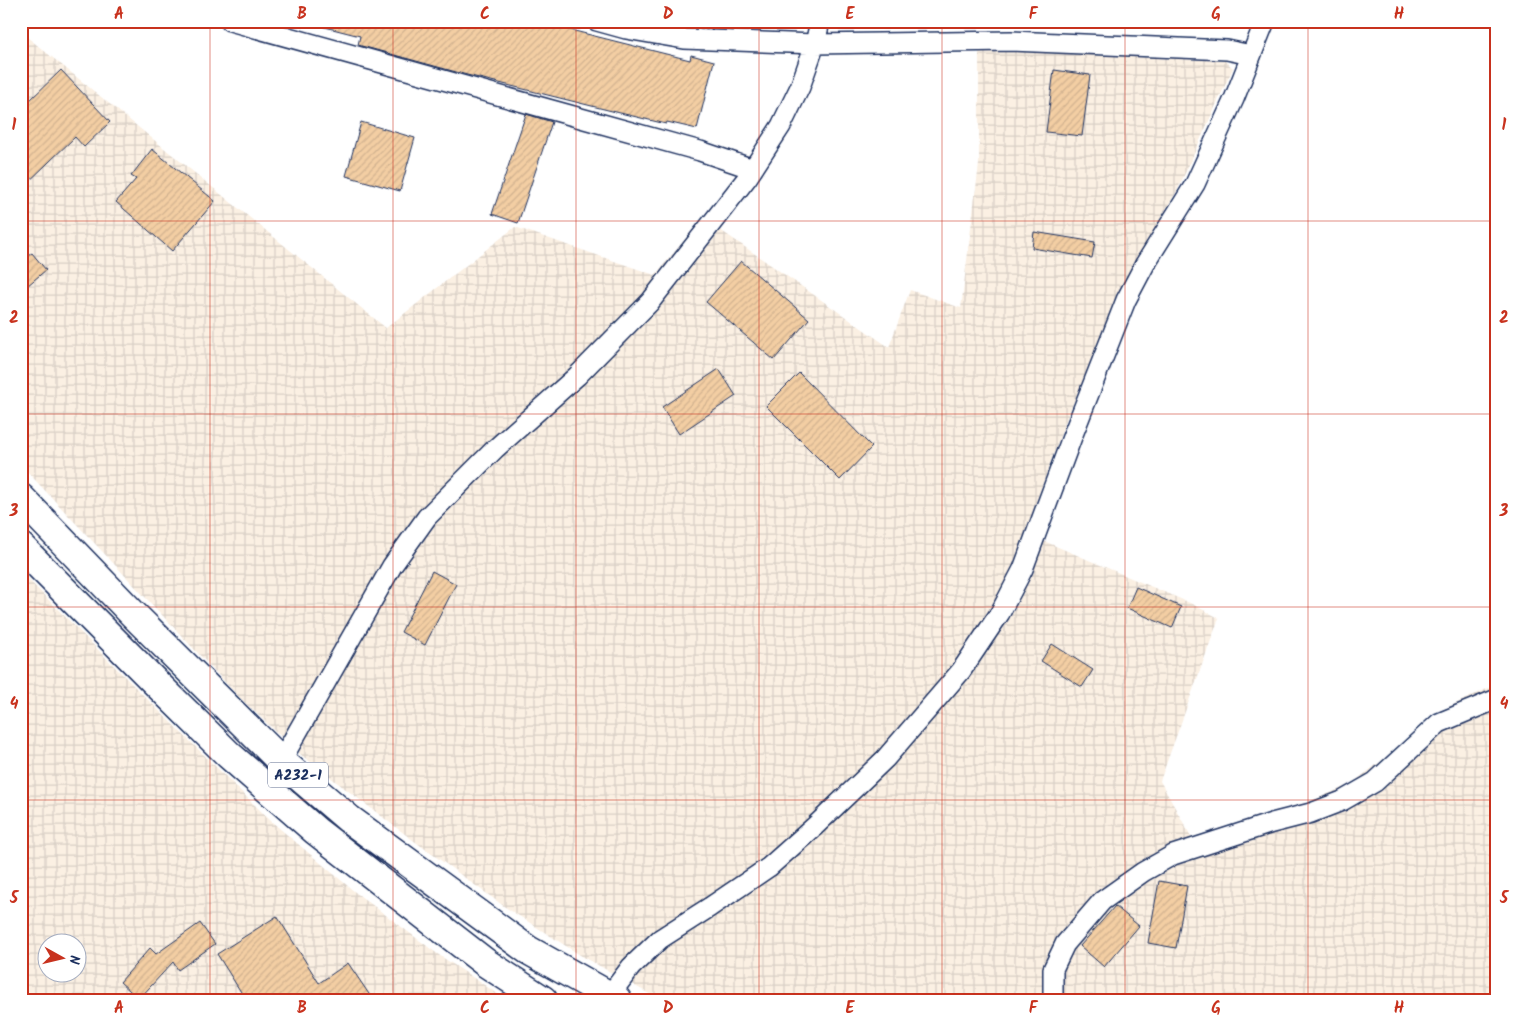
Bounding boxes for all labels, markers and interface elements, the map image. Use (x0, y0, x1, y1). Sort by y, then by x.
text: A (114, 2, 124, 27)
text: B (297, 2, 307, 27)
text: C (480, 2, 490, 27)
text: D (663, 2, 674, 27)
text: E (846, 2, 856, 27)
text: F (1029, 2, 1039, 27)
text: G (1211, 2, 1221, 27)
text: H (1394, 2, 1404, 27)
text: 1 (12, 113, 17, 138)
text: 1 (1502, 113, 1507, 138)
text: 2 (9, 306, 19, 331)
text: 2 (1499, 306, 1509, 331)
text: 3 (9, 499, 19, 524)
text: 3 (1499, 499, 1509, 524)
text: 4 (10, 692, 19, 717)
text: 4 (1500, 692, 1509, 717)
road number: A232-1 (268, 762, 328, 788)
text: 5 (9, 886, 20, 911)
text: 5 (1499, 886, 1510, 911)
north arrow (38, 934, 88, 984)
text: N (62, 954, 85, 966)
text: A (114, 996, 124, 1021)
text: B (297, 996, 307, 1021)
text: C (480, 996, 490, 1021)
text: D (663, 996, 674, 1021)
text: E (846, 996, 856, 1021)
text: F (1029, 996, 1039, 1021)
text: G (1211, 996, 1221, 1021)
text: H (1394, 996, 1404, 1021)

